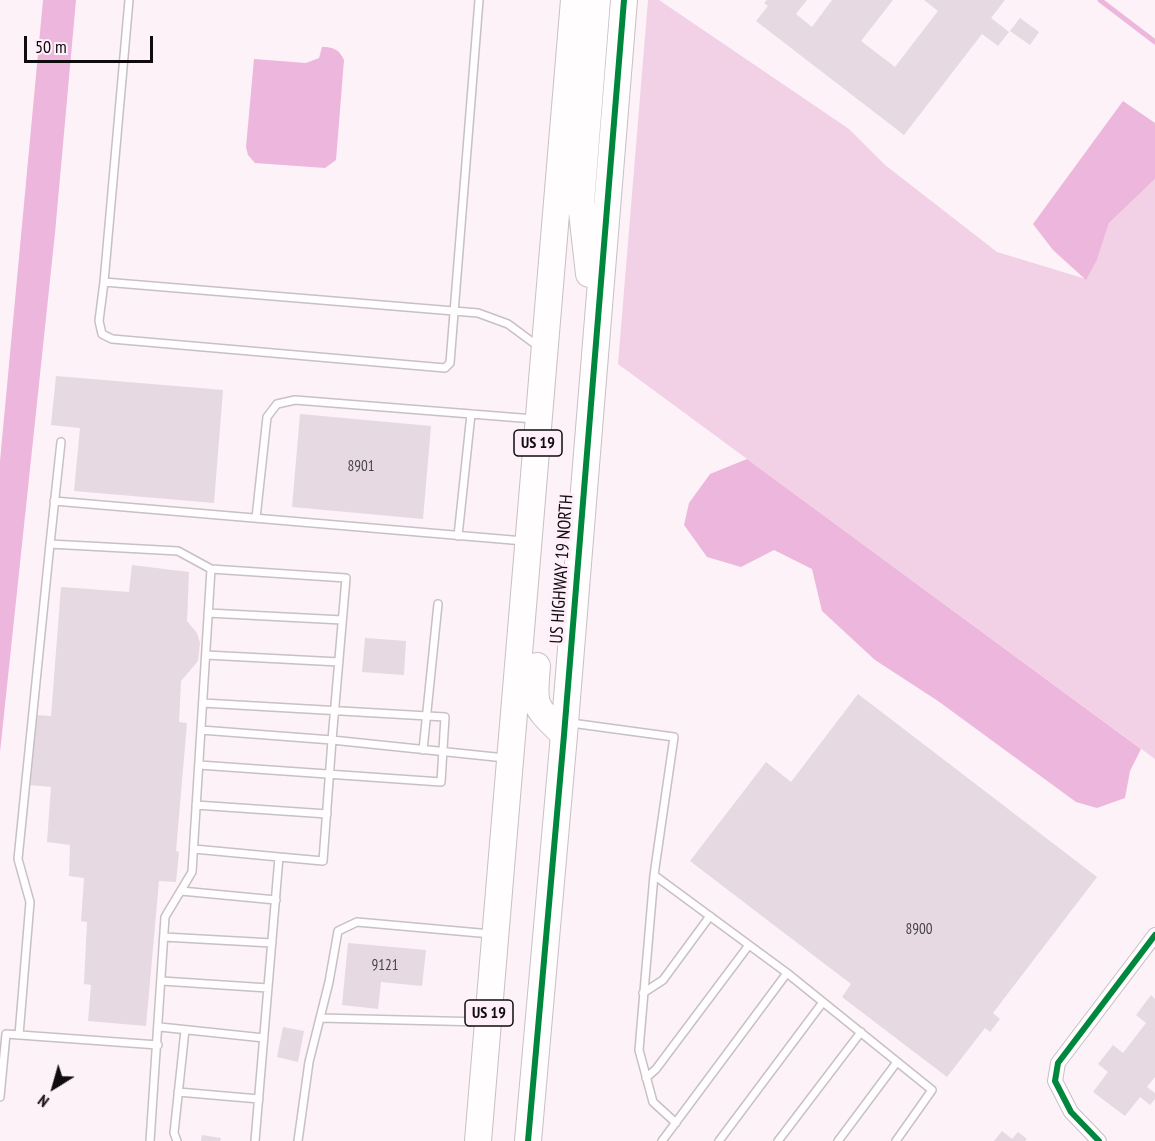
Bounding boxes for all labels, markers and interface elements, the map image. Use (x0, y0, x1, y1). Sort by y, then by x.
scale bar (27, 24, 156, 62)
text: 50 m (35, 35, 67, 58)
road number: US 19 (514, 430, 562, 456)
house number: 8901 (348, 458, 374, 476)
street label: US HIGHWAY 19 NORTH (546, 494, 578, 644)
house number: 8900 (906, 921, 932, 939)
house number: 9121 (372, 957, 398, 975)
road number: US 19 (465, 1000, 513, 1026)
north arrow (24, 1057, 84, 1117)
text: N (34, 1091, 53, 1112)

